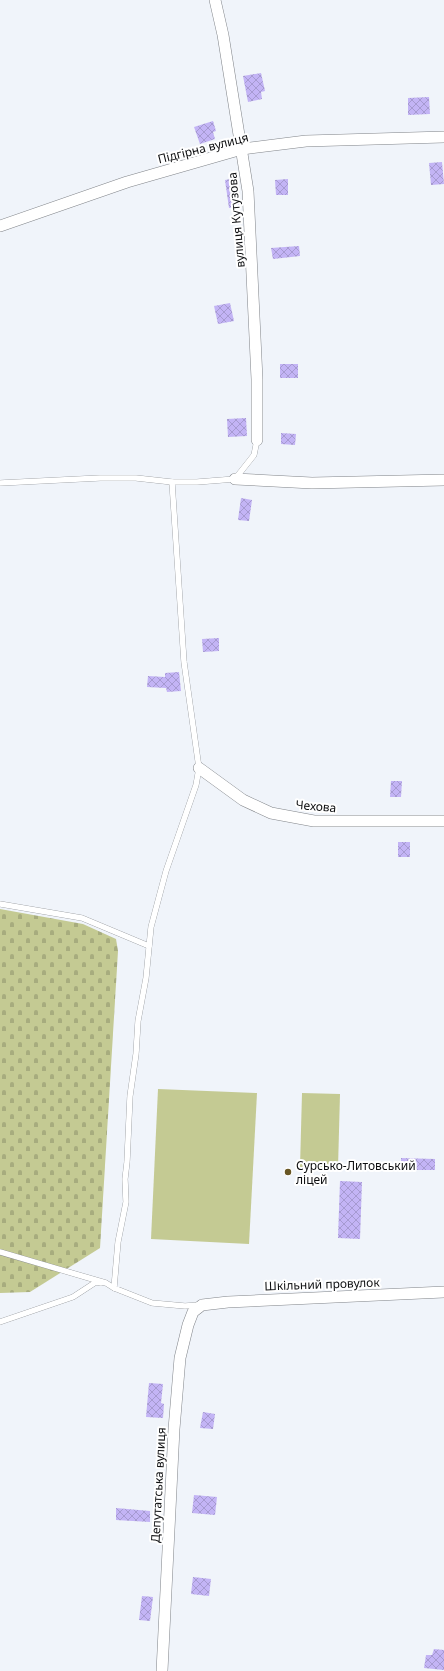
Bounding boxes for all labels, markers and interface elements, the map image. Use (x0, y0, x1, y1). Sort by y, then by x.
street label: Підгірна вулиця (156, 129, 250, 167)
street label: вулиця Кутузова (223, 172, 249, 268)
street label: Чехова (295, 796, 337, 816)
place label: Сурсько-Литовський ліцей (296, 1157, 416, 1188)
marker: Сурсько-Литовський ліцей (283, 1167, 293, 1177)
street label: Шкільний провулок (264, 1273, 381, 1295)
street label: Депутатська вулиця (146, 1427, 170, 1543)

